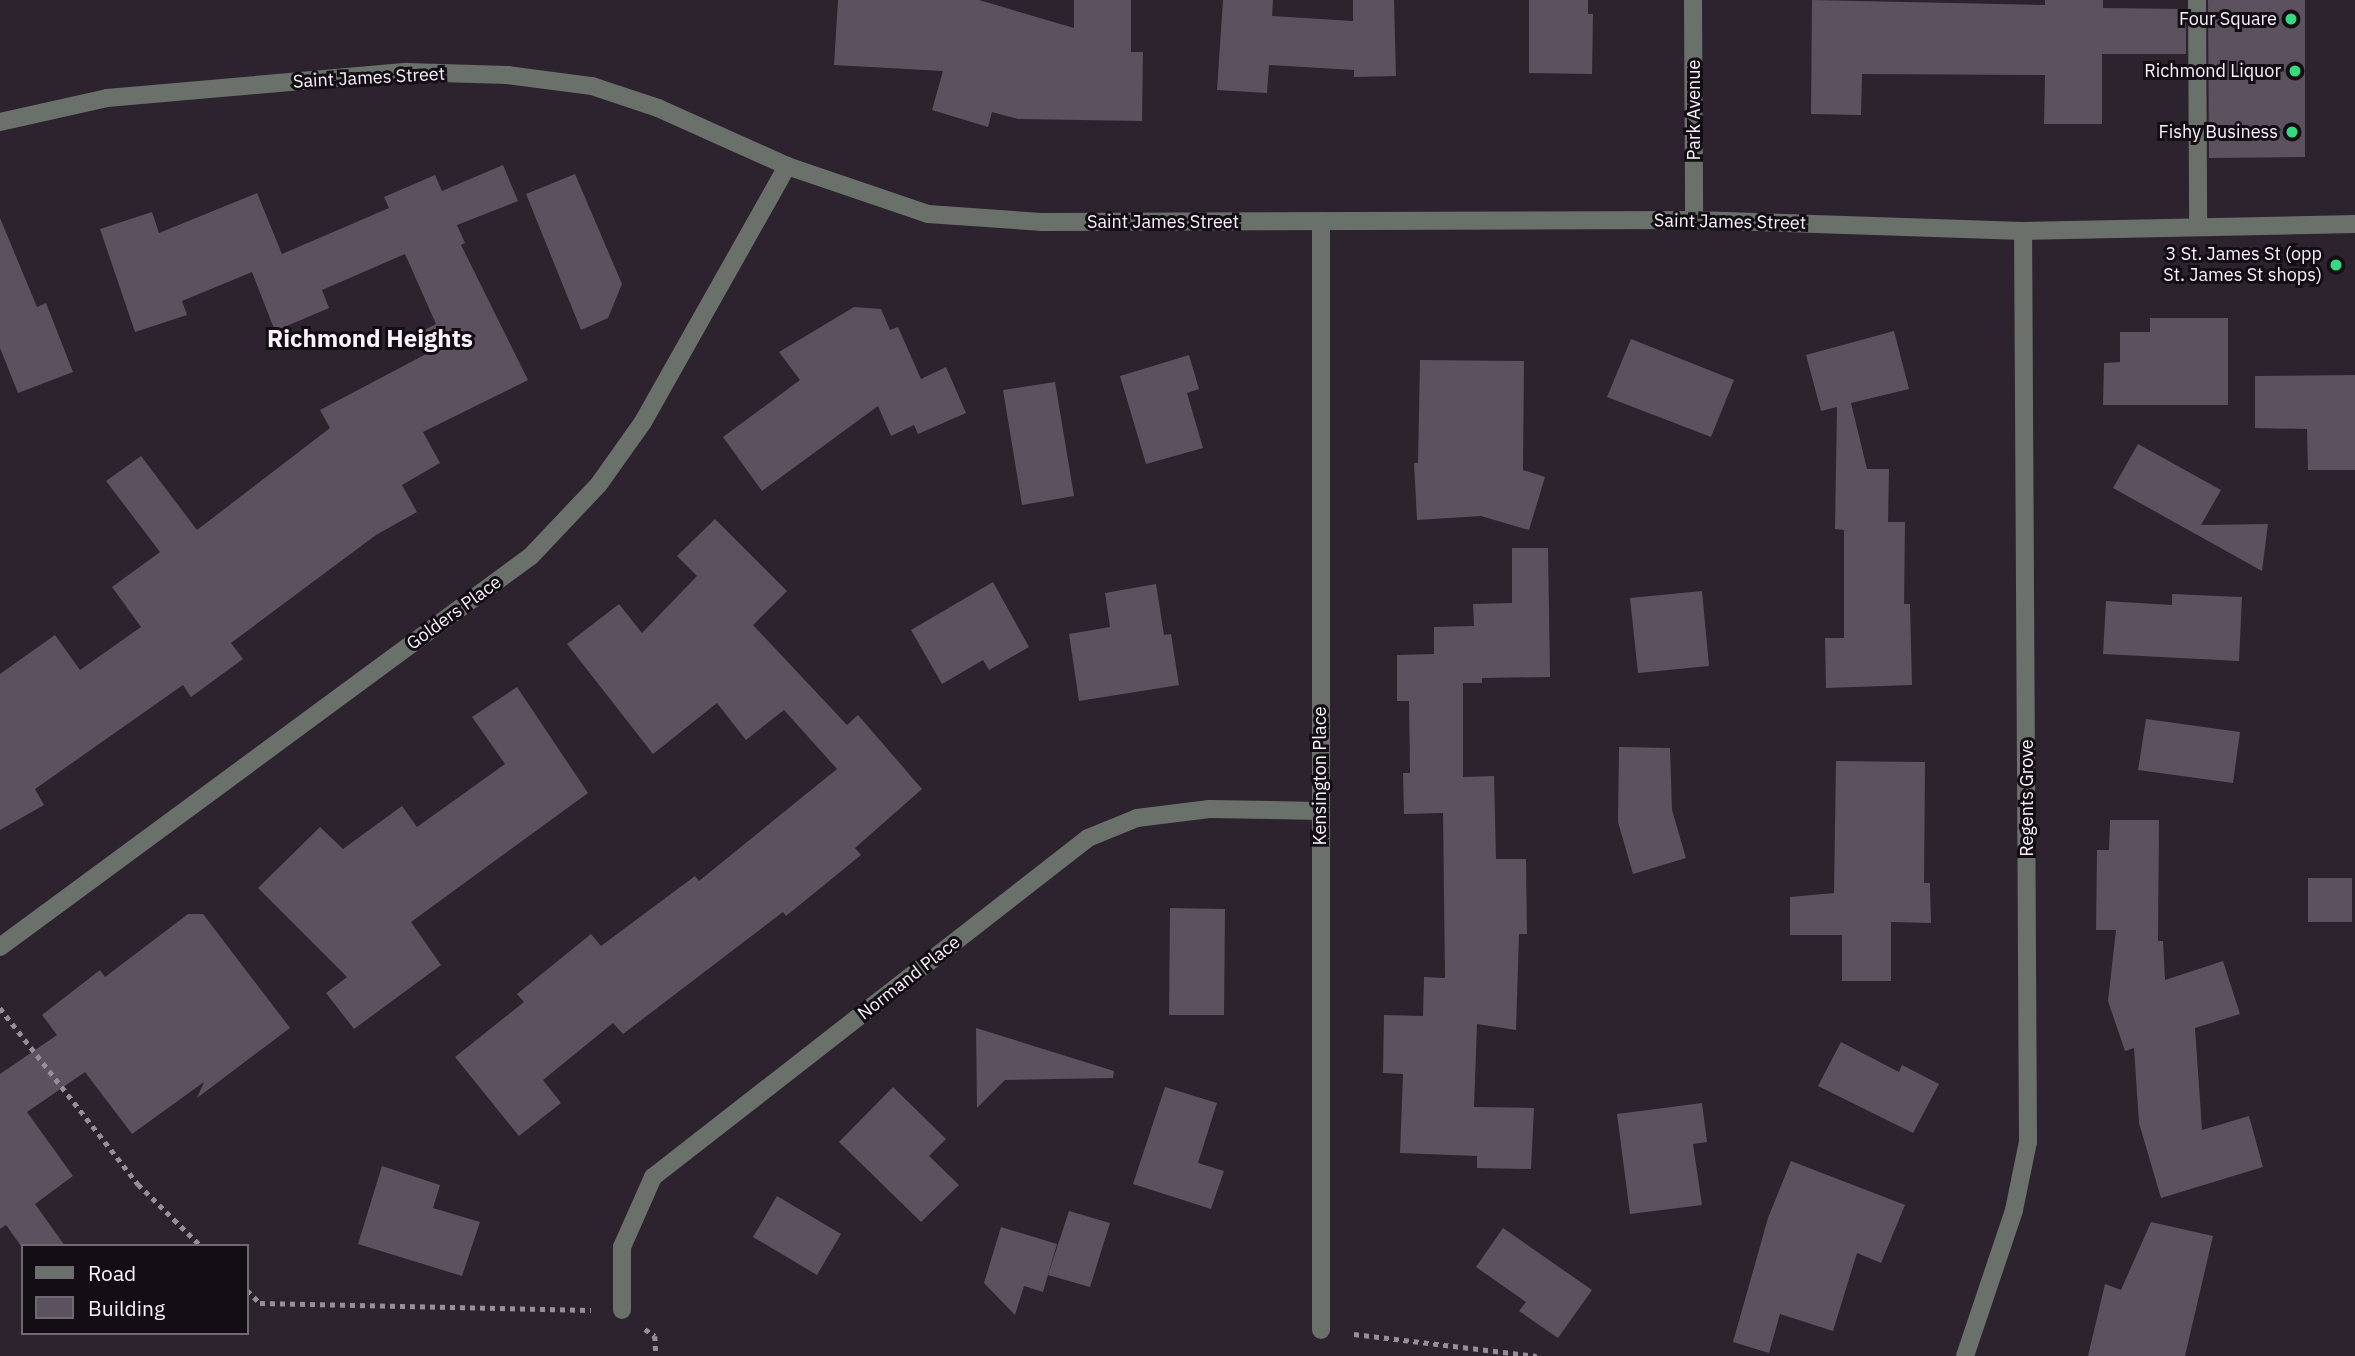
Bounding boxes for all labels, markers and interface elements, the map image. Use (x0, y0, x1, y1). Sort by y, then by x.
place label: Four Square (2179, 8, 2277, 30)
marker: Four Square (2283, 11, 2299, 27)
street label: Park Avenue (1683, 60, 1705, 160)
place label: Richmond Liquor (2144, 60, 2281, 82)
street label: Saint James Street (292, 63, 446, 93)
marker: Richmond Liquor (2287, 63, 2303, 79)
place label: Fishy Business (2159, 121, 2278, 143)
marker: Fishy Business (2284, 124, 2300, 140)
street label: Saint James Street (1654, 210, 1806, 234)
street label: Saint James Street (1087, 211, 1239, 233)
place label: 3 St. James St (opp St. James St shops) (2163, 244, 2322, 286)
marker: 3 St. James St (opp St. James St shops) (2328, 257, 2344, 273)
district label: Richmond Heights (267, 325, 473, 353)
street label: Golders Place (402, 571, 506, 655)
street label: Kensington Place (1309, 706, 1331, 846)
street label: Regents Grove (2016, 739, 2038, 857)
street label: Normand Place (854, 931, 964, 1025)
legend (21, 1244, 248, 1335)
text: Road (88, 1259, 136, 1287)
text: Building (88, 1294, 165, 1322)

